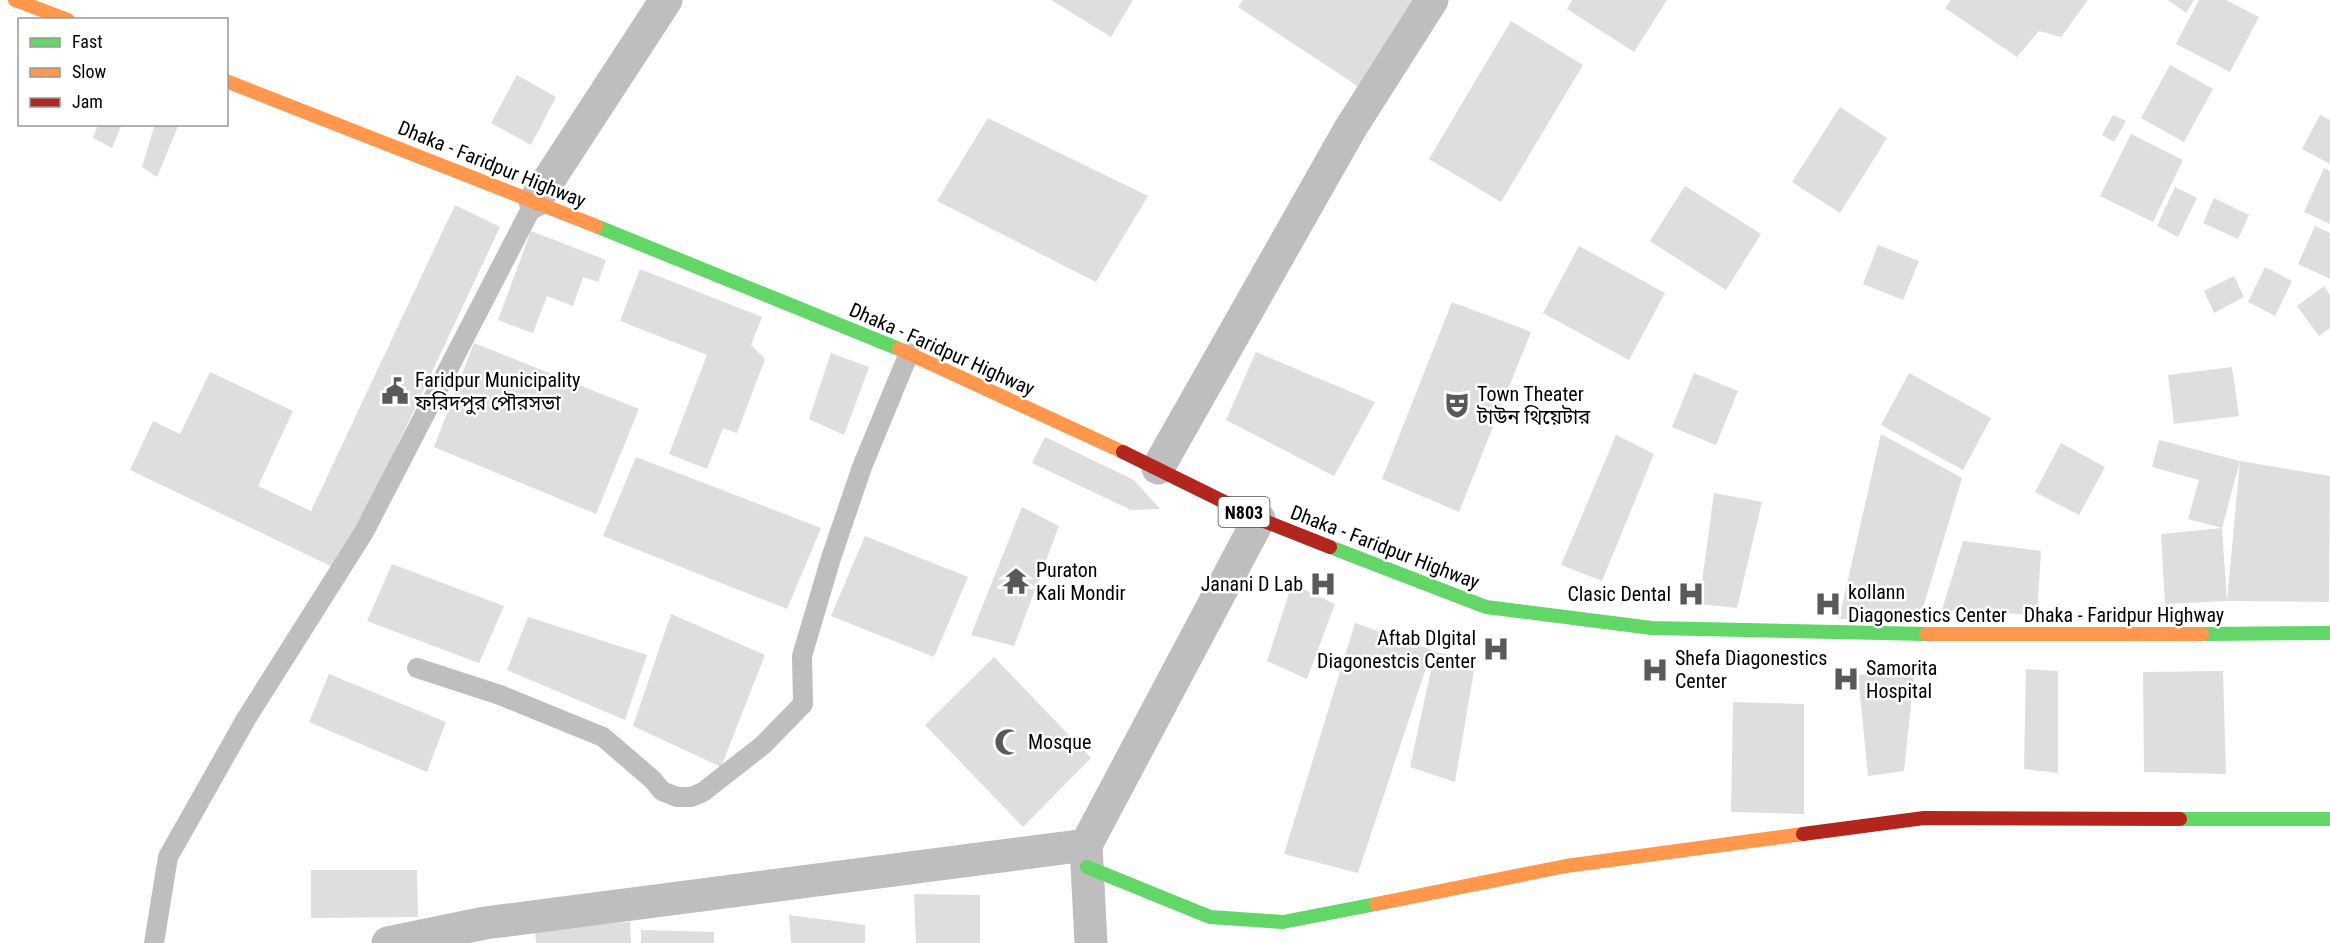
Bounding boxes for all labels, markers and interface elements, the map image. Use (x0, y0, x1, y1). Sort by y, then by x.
legend (18, 18, 228, 126)
text: Fast (72, 31, 103, 52)
text: Slow (72, 61, 107, 82)
text: Jam (72, 91, 103, 112)
street label: Dhaka - Faridpur Highway (395, 115, 589, 213)
street label: Dhaka - Faridpur Highway (846, 297, 1038, 401)
place label: Faridpur Municipality ফরিদপুর পৌরসভা (414, 368, 580, 415)
public building icon: Faridpur Municipality ফরিদপুর পৌরসভা (380, 376, 410, 406)
place label: Town Theater টাউন থিয়েটার (1476, 382, 1591, 429)
theatre icon: Town Theater টাউন থিয়েটার (1442, 390, 1472, 420)
road number: N803 (1218, 497, 1270, 527)
street label: Dhaka - Faridpur Highway (1287, 500, 1483, 594)
place label: Puraton Kali Mondir (1036, 558, 1126, 605)
temple icon: Puraton Kali Mondir (1001, 566, 1031, 596)
hospital icon: Janani D Lab (1308, 569, 1338, 599)
place label: Janani D Lab (1201, 572, 1303, 596)
hospital icon: Clasic Dental (1676, 579, 1706, 609)
place label: kollann Diagonestics Center (1848, 580, 2007, 627)
place label: Clasic Dental (1567, 582, 1671, 606)
hospital icon: kollann Diagonestics Center (1813, 589, 1843, 619)
street label: Dhaka - Faridpur Highway (2024, 603, 2224, 627)
place label: Aftab DIgital Diagonestcis Center (1317, 626, 1476, 673)
hospital icon: Aftab DIgital Diagonestcis Center (1481, 634, 1511, 664)
place label: Shefa Diagonestics Center (1675, 646, 1827, 693)
hospital icon: Shefa Diagonestics Center (1640, 655, 1670, 685)
place label: Samorita Hospital (1866, 656, 1937, 703)
hospital icon: Samorita Hospital (1831, 664, 1861, 694)
mosque icon: Mosque (993, 727, 1023, 757)
place label: Mosque (1028, 730, 1091, 754)

